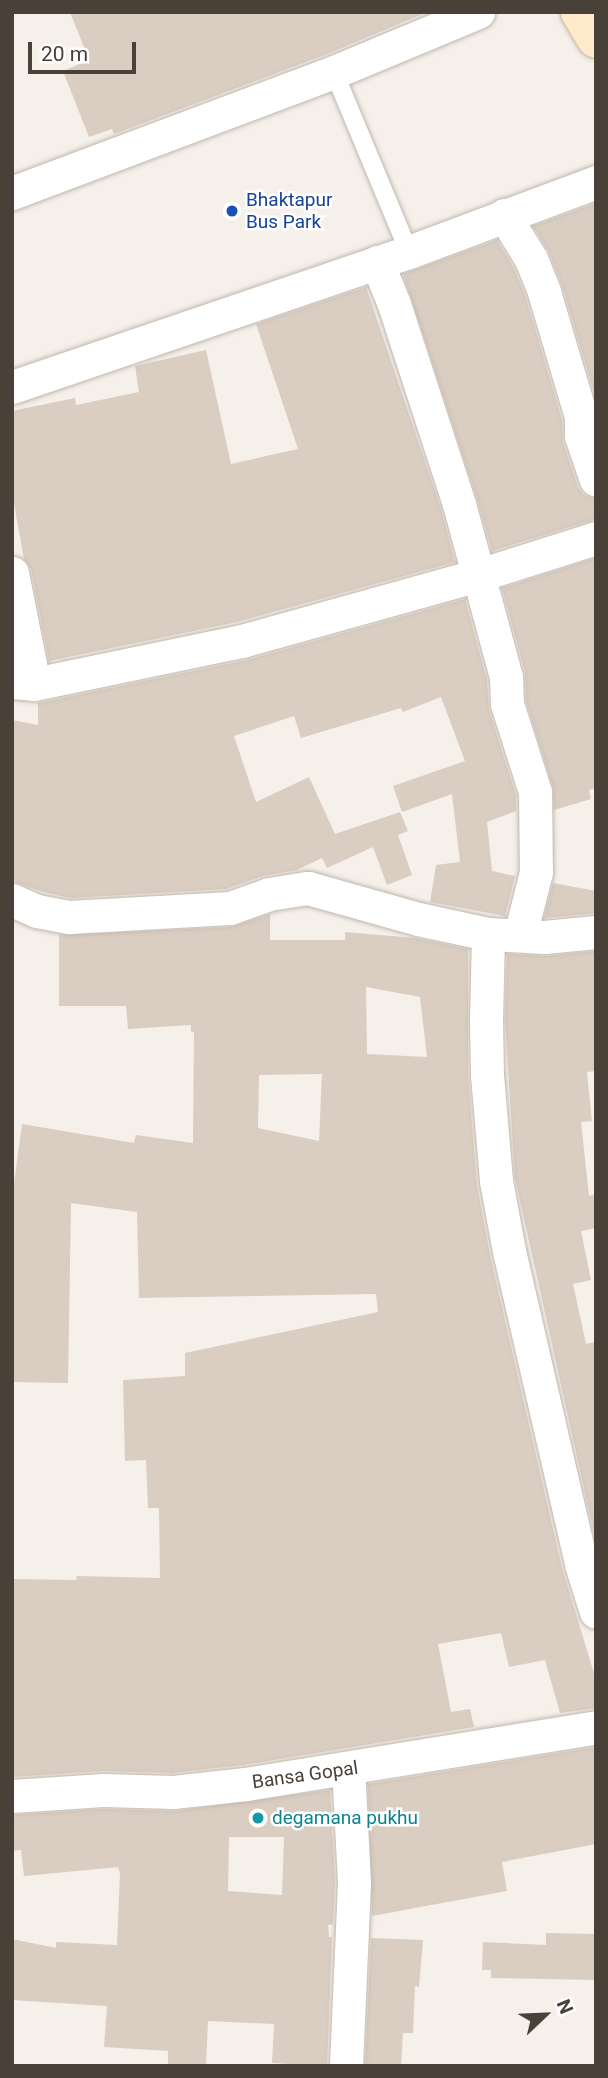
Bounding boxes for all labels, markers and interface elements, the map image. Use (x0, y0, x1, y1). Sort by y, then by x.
scale bar (32, 28, 140, 72)
text: 20 m (41, 42, 88, 66)
place label: Bhaktapur Bus Park (246, 189, 332, 233)
marker: Bhaktapur Bus Park (224, 203, 240, 219)
street label: Bansa Gopal (250, 1756, 360, 1794)
place label: degamana pukhu (272, 1807, 418, 1829)
marker: degamana pukhu (250, 1810, 266, 1826)
north arrow (510, 1980, 580, 2050)
text: N (552, 1996, 578, 2017)

